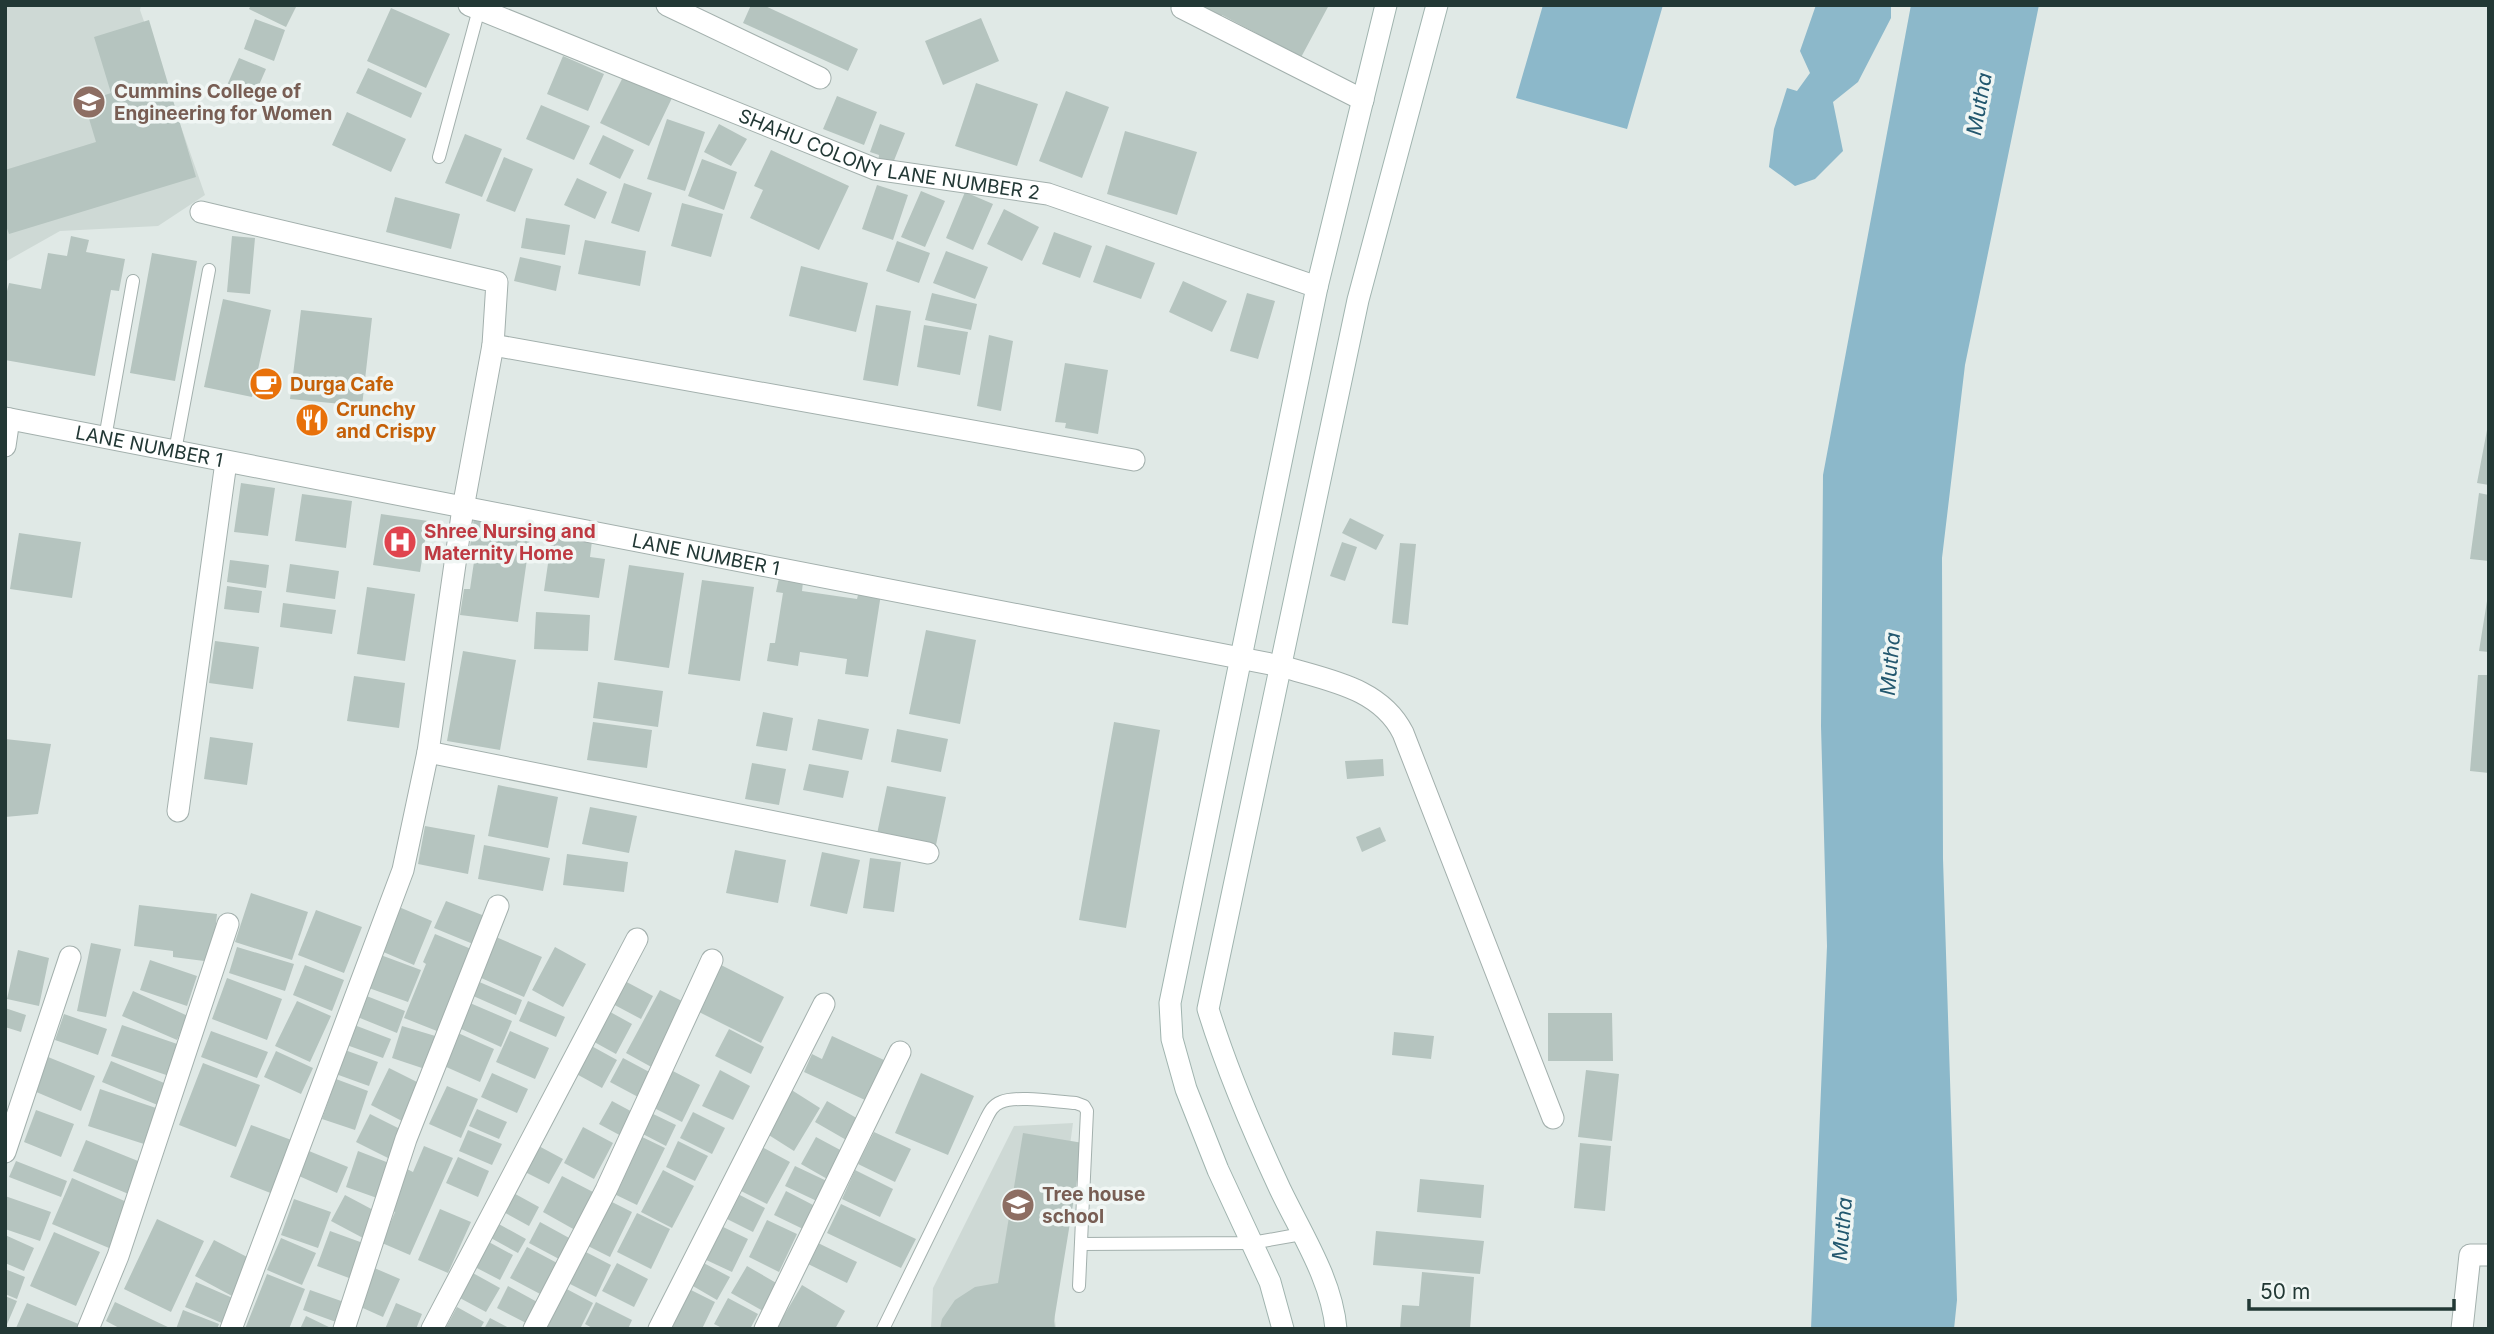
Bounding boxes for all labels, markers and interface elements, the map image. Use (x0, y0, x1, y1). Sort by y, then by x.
water label: Mutha (1961, 70, 1997, 137)
place label: Cummins College of Engineering for Women (114, 80, 332, 125)
school or university icon: Cummins College of Engineering for Women (70, 83, 108, 121)
street label: SHAHU COLONY LANE NUMBER 2 (735, 104, 1041, 204)
cafe icon: Durga Cafe (247, 365, 285, 403)
place label: Durga Cafe (290, 373, 394, 396)
place label: Crunchy and Crispy (336, 398, 437, 443)
restaurant icon: Crunchy and Crispy (293, 401, 331, 439)
street label: LANE NUMBER 1 (74, 420, 225, 472)
place label: Shree Nursing and Maternity Home (424, 520, 596, 565)
hospital icon: Shree Nursing and Maternity Home (381, 523, 419, 561)
street label: LANE NUMBER 1 (630, 529, 782, 580)
water label: Mutha (1875, 631, 1905, 697)
place label: Tree house school (1042, 1183, 1145, 1228)
school or university icon: Tree house school (999, 1186, 1037, 1224)
water label: Mutha (1827, 1196, 1857, 1262)
scale bar (2249, 1268, 2454, 1312)
text: 50 m (2260, 1279, 2310, 1304)

